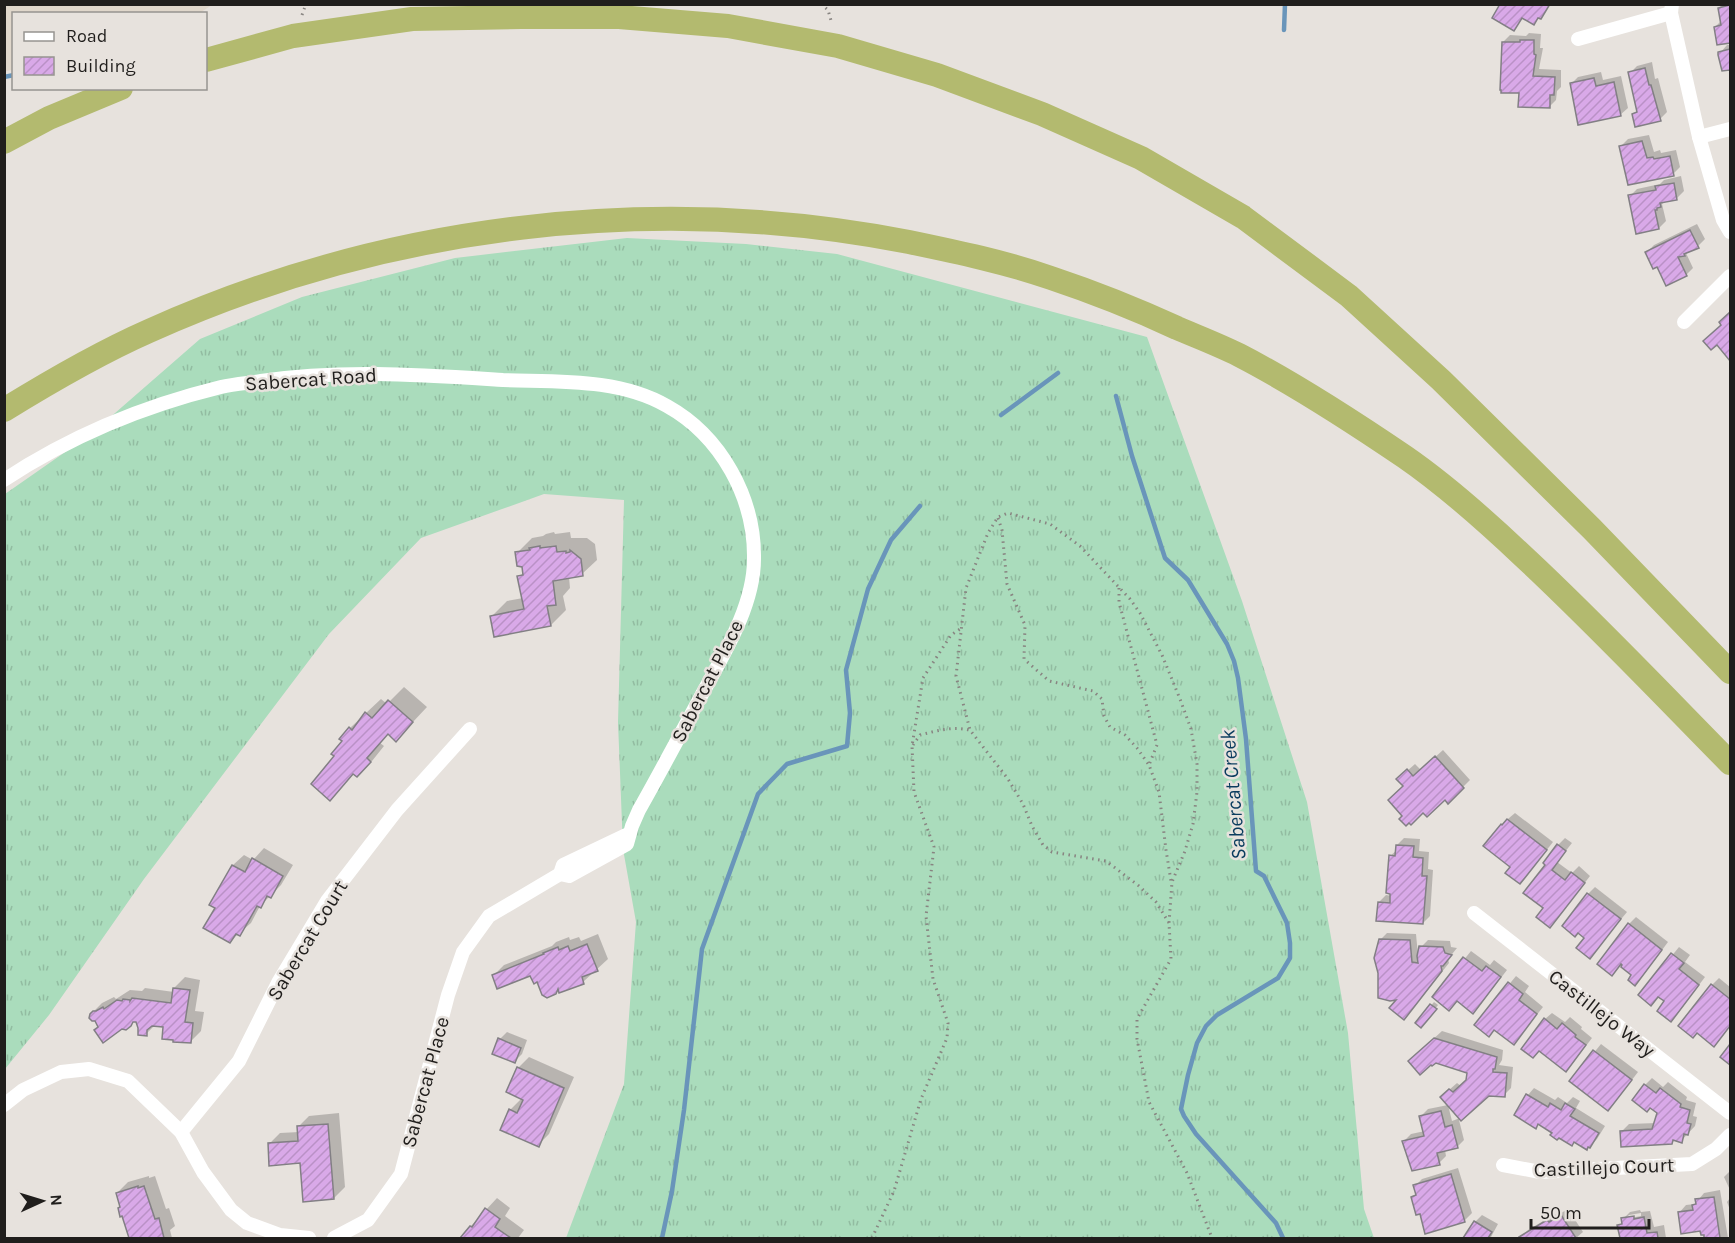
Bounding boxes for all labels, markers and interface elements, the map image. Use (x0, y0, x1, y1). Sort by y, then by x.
legend (12, 12, 207, 90)
text: Road (66, 25, 107, 47)
text: Building (66, 55, 136, 77)
street label: Sabercat Road (244, 363, 378, 396)
street label: Sabercat Place (667, 616, 748, 746)
water label: Sabercat Creek (1215, 728, 1251, 861)
street label: Sabercat Court (263, 876, 353, 1005)
street label: Castillejo Way (1544, 965, 1659, 1062)
street label: Sabercat Place (397, 1014, 454, 1150)
street label: Castillejo Court (1533, 1154, 1675, 1181)
north arrow (12, 1171, 72, 1231)
scale bar (1531, 1192, 1650, 1230)
text: N (47, 1194, 66, 1206)
text: 50 m (1540, 1202, 1582, 1224)

